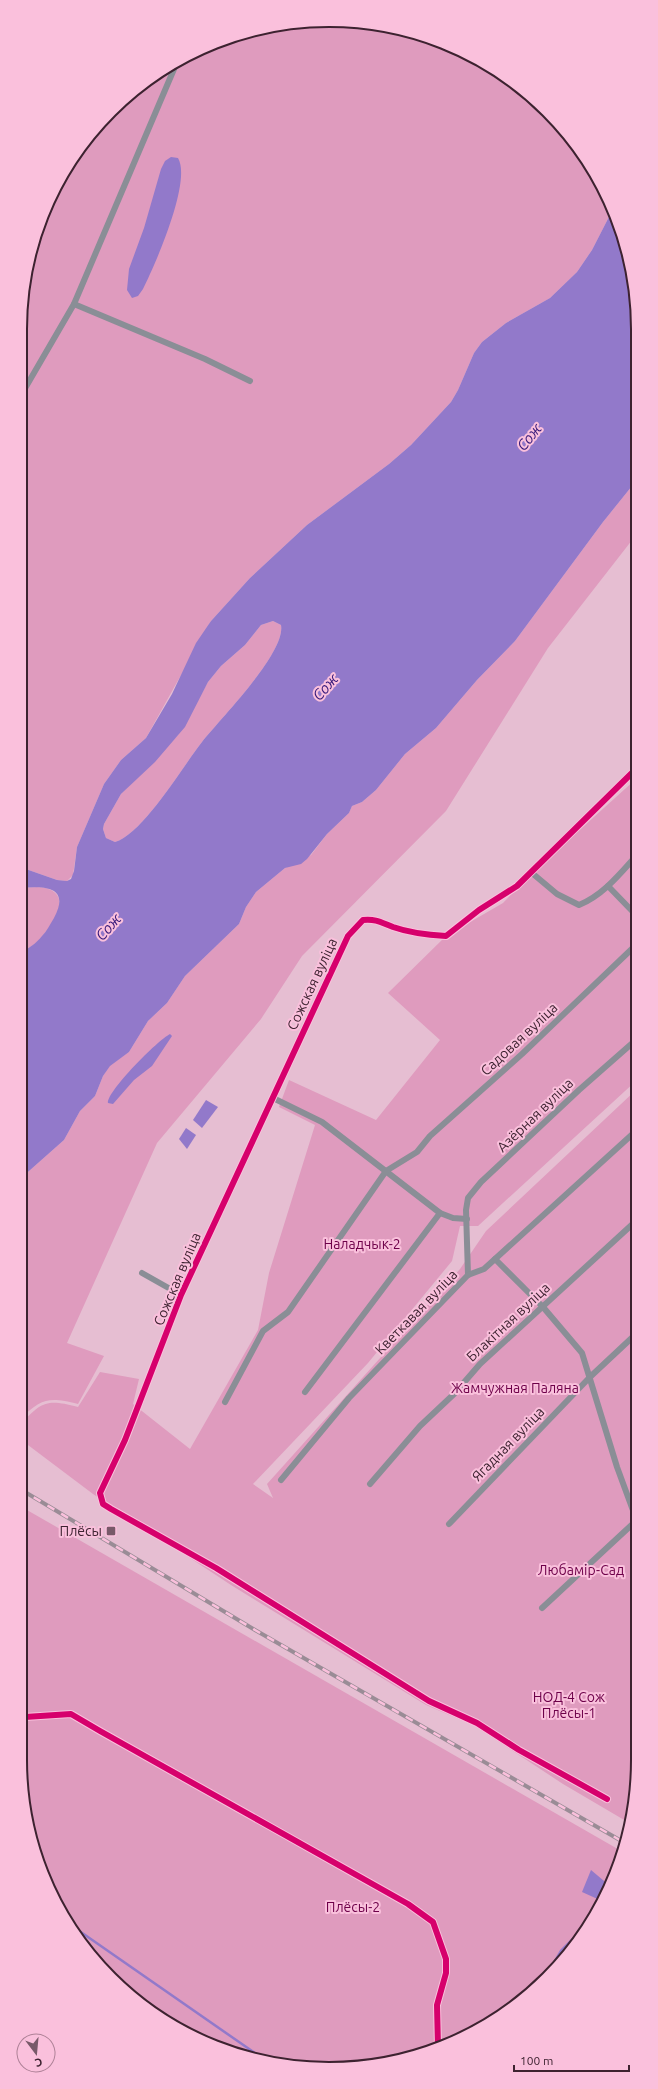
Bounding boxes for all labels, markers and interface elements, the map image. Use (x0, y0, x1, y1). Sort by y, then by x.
water label: Сож (513, 419, 546, 454)
water label: Сож (309, 669, 342, 704)
water label: Сож (92, 909, 125, 944)
street label: Сожская вуліца (284, 936, 340, 1032)
street label: Садовая вуліца (477, 999, 561, 1079)
street label: Азёрная вуліца (494, 1075, 576, 1155)
street label: Сожская вуліца (150, 1230, 204, 1328)
park label: Наладчык-2 (323, 1236, 401, 1252)
street label: Кветкавая вуліца (372, 1266, 460, 1358)
street label: Блакітная вуліца (463, 1279, 553, 1365)
park label: Жамчужная Паляна (451, 1380, 579, 1396)
street label: Ягадная вуліца (469, 1404, 547, 1484)
place label: Плёсы (59, 1523, 102, 1539)
marker: Плёсы (105, 1525, 117, 1537)
park label: Любамір-Сад (538, 1562, 624, 1578)
park label: НОД-4 Сож Плёсы-1 (533, 1689, 606, 1721)
park label: Плёсы-2 (326, 1899, 380, 1915)
north arrow (16, 2033, 56, 2073)
scale bar (514, 2047, 629, 2073)
text: 100 m (520, 2054, 553, 2067)
text: С (34, 2056, 44, 2069)

